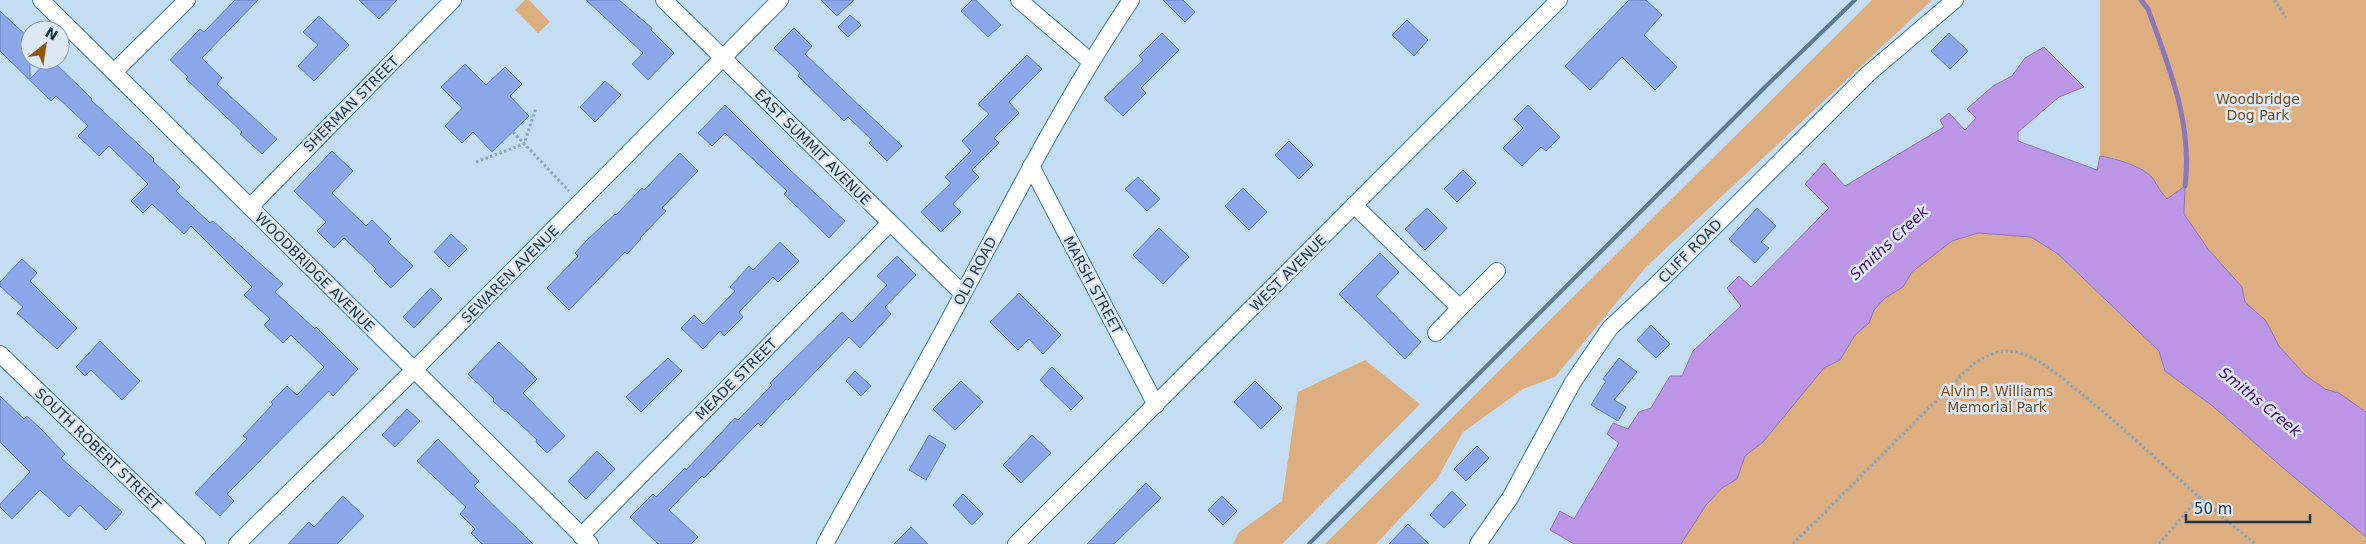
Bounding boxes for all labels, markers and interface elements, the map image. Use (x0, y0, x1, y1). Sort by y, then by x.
north arrow (20, 20, 70, 70)
text: N (42, 24, 61, 44)
street label: SHERMAN STREET (300, 53, 402, 155)
street label: EAST SUMMIT AVENUE (752, 86, 874, 208)
park label: Woodbridge Dog Park (2216, 91, 2300, 123)
water label: Smiths Creek (1846, 201, 1933, 284)
street label: WOODBRIDGE AVENUE (252, 209, 378, 335)
street label: CLIFF ROAD (1655, 216, 1725, 286)
street label: SEWAREN AVENUE (458, 222, 562, 326)
street label: WEST AVENUE (1247, 232, 1329, 314)
street label: MARSH STREET (1060, 233, 1126, 337)
street label: OLD ROAD (950, 234, 1000, 308)
street label: MEADE STREET (692, 335, 780, 423)
water label: Smiths Creek (2215, 364, 2306, 441)
park label: Alvin P. Williams Memorial Park (1941, 383, 2053, 415)
street label: SOUTH ROBERT STREET (32, 385, 164, 513)
scale bar (2186, 492, 2310, 524)
text: 50 m (2194, 500, 2232, 518)

